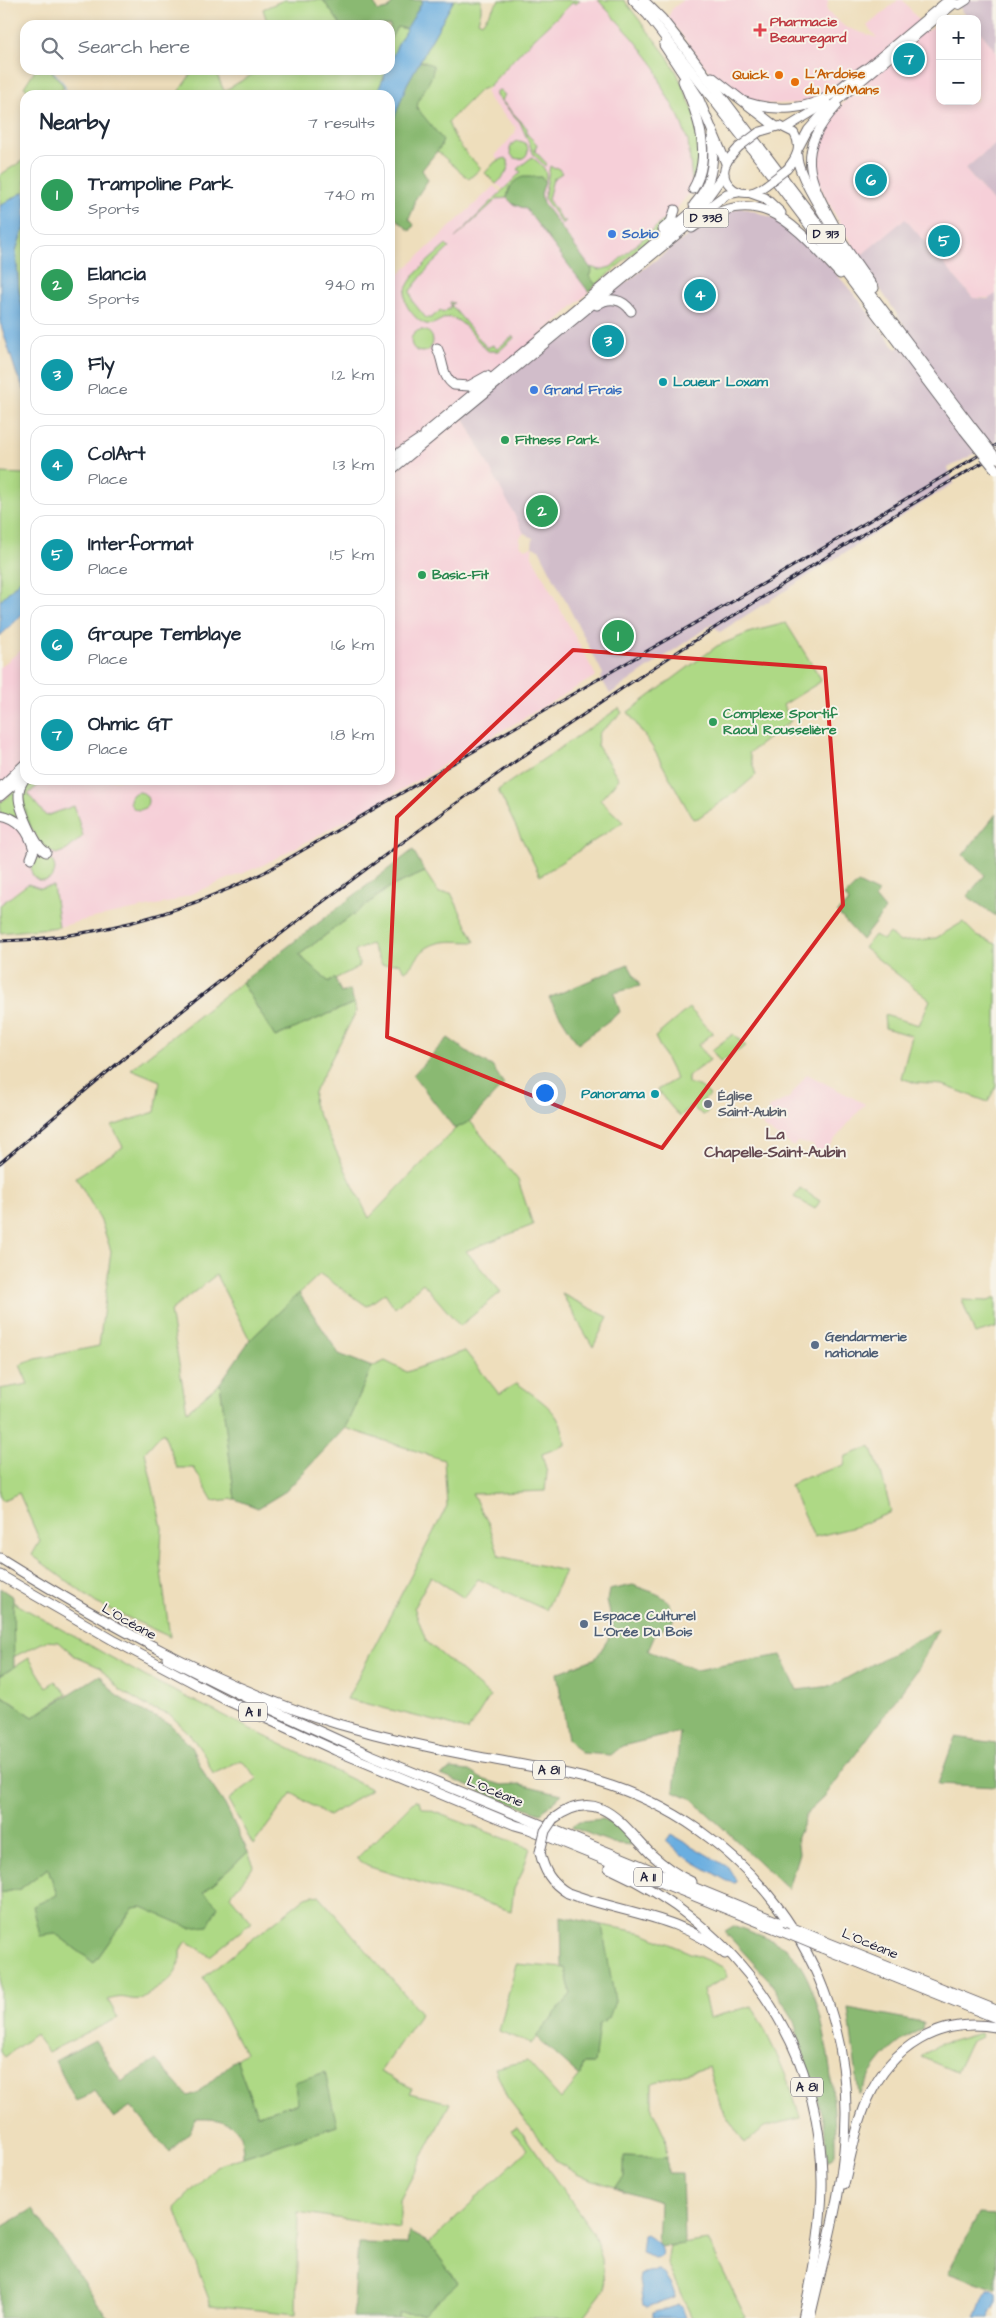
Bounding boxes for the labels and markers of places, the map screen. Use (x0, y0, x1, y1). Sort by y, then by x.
place label: Pharmacie Beauregard (770, 12, 847, 49)
marker: Pharmacie Beauregard (754, 24, 766, 36)
pin: 7 (893, 40, 925, 78)
place label: L'Ardoise du Mo'Mans (804, 64, 879, 100)
place label: Quick (732, 65, 769, 85)
marker: Quick (773, 69, 785, 81)
marker: L'Ardoise du Mo'Mans (789, 76, 801, 88)
pin: 6 (855, 161, 887, 199)
pin: 5 (928, 222, 960, 260)
place label: So.bio (621, 224, 659, 244)
marker: So.bio (606, 228, 618, 240)
pin: 4 (684, 276, 716, 314)
pin: 3 (592, 322, 624, 360)
place label: Loueur Loxam (673, 372, 769, 392)
marker: Loueur Loxam (657, 376, 669, 388)
place label: Grand Frais (544, 380, 622, 400)
marker: Grand Frais (528, 384, 540, 396)
place label: Fitness Park (515, 430, 599, 450)
marker: Fitness Park (499, 434, 511, 446)
pin: 2 (526, 492, 558, 530)
place label: Basic-Fit (432, 565, 489, 585)
marker: Basic-Fit (416, 569, 428, 581)
pin: 1 (602, 617, 634, 655)
place label: Complexe Sportif Raoul Rousselière (723, 704, 838, 740)
marker: Complexe Sportif Raoul Rousselière (707, 716, 719, 728)
place label: Panorama (581, 1084, 646, 1104)
place label: Église Saint-Aubin (717, 1086, 786, 1122)
marker: Panorama (649, 1088, 661, 1100)
marker: Église Saint-Aubin (702, 1098, 714, 1110)
place label: Gendarmerie nationale (825, 1327, 908, 1363)
marker: Gendarmerie nationale (809, 1339, 821, 1351)
place label: Espace Culturel L'Orée Du Bois (594, 1606, 697, 1642)
marker: Espace Culturel L'Orée Du Bois (578, 1618, 590, 1630)

